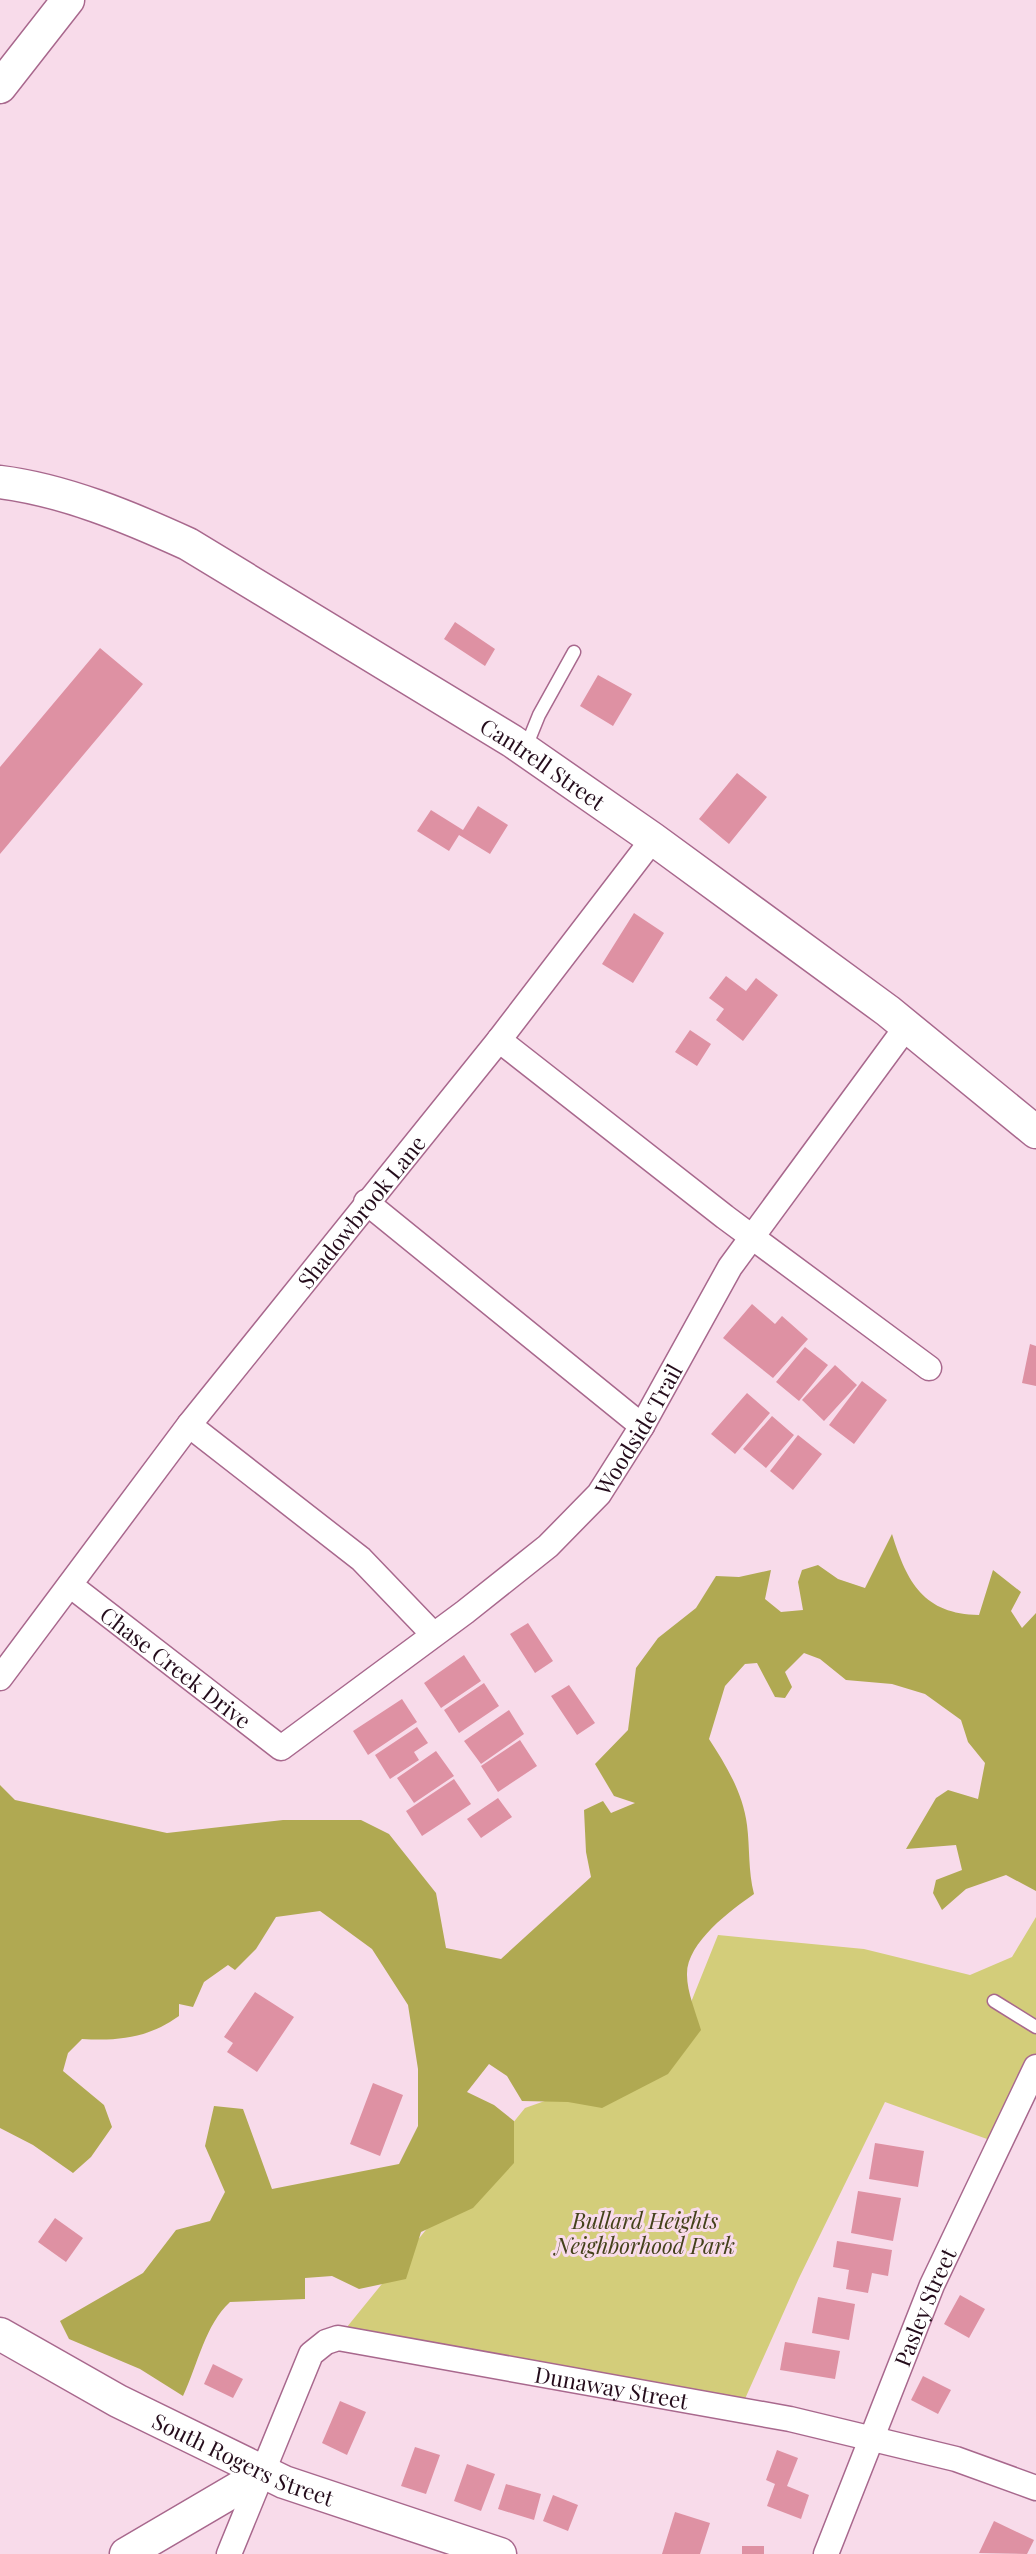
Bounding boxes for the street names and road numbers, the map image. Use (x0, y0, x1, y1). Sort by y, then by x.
street label: Cantrell Street (475, 710, 612, 817)
street label: Shadowbrook Lane (290, 1129, 432, 1294)
street label: Woodside Trail (587, 1358, 689, 1501)
street label: Chase Creek Drive (94, 1599, 258, 1735)
street label: Pasley Street (887, 2242, 963, 2370)
street label: Dunaway Street (532, 2359, 692, 2416)
street label: South Rogers Street (148, 2405, 339, 2513)

